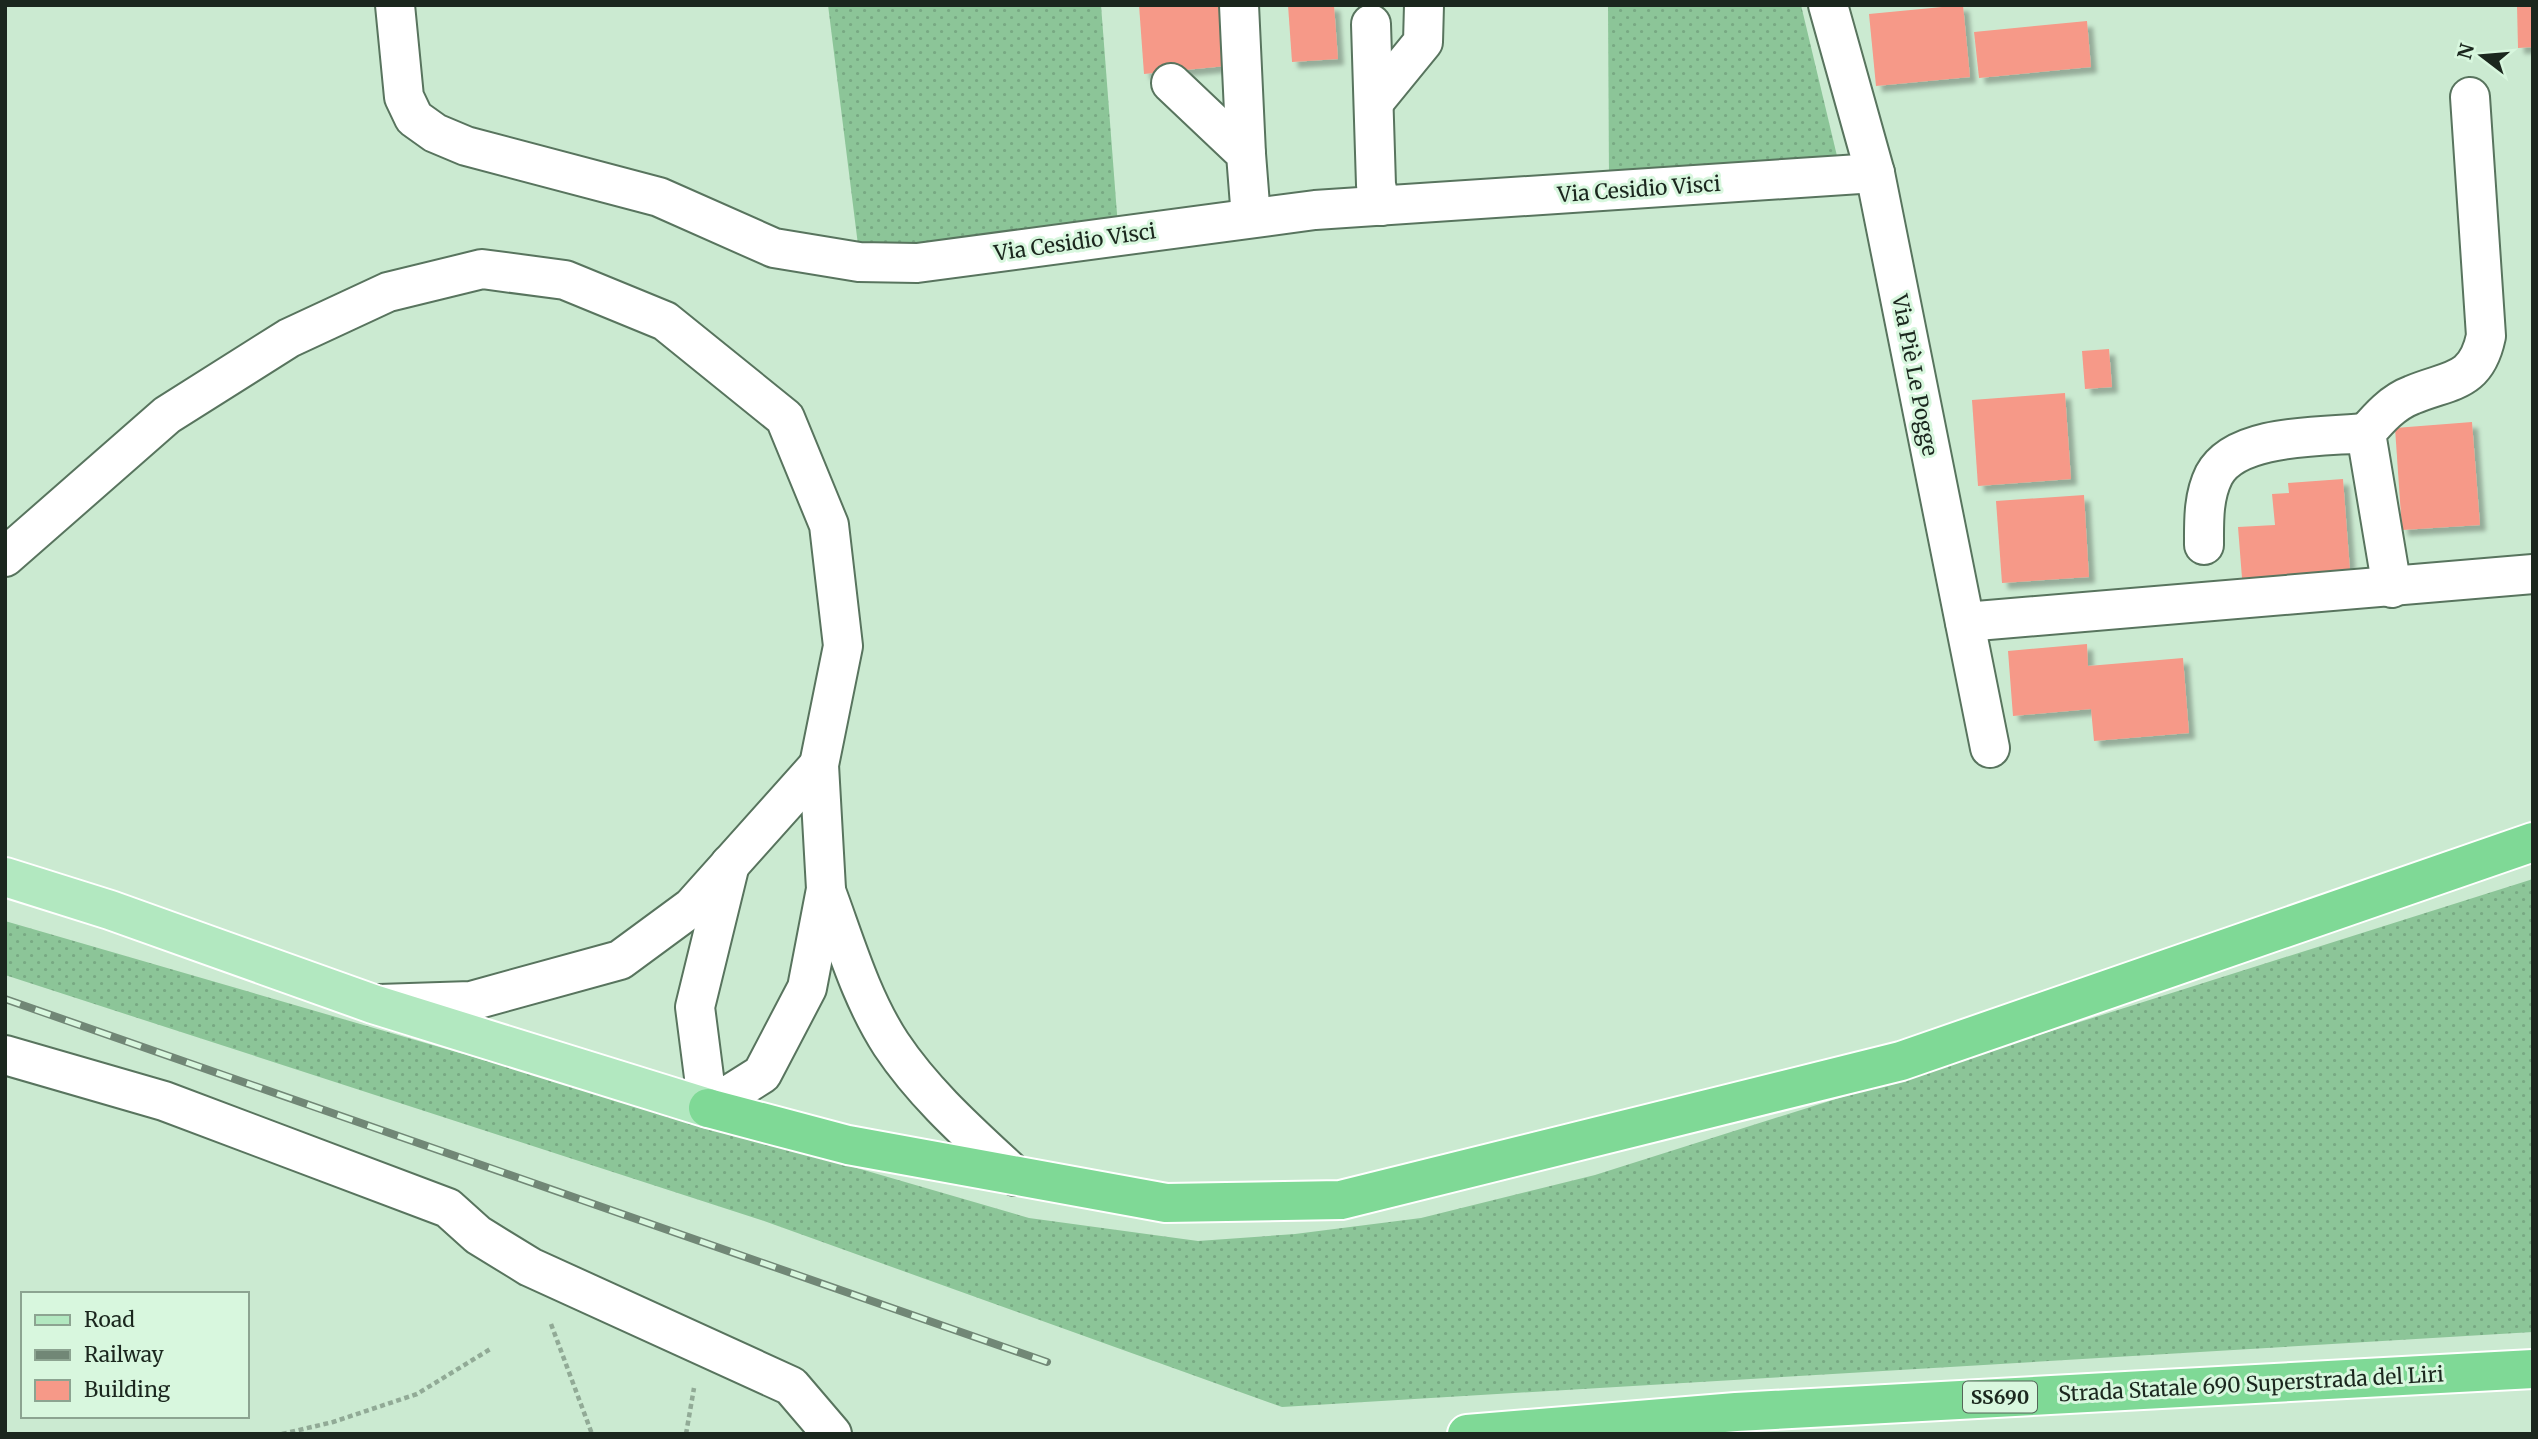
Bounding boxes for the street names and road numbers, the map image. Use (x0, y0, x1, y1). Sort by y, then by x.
street label: Via Cesidio Visci (1556, 170, 1722, 208)
street label: Via Cesidio Visci (991, 217, 1158, 267)
street label: Via Piè Le Pogge (1886, 291, 1944, 458)
street label: Strada Statale 690 Superstrada del Liri (2058, 1360, 2445, 1408)
road number: SS690 (1963, 1382, 2037, 1413)

